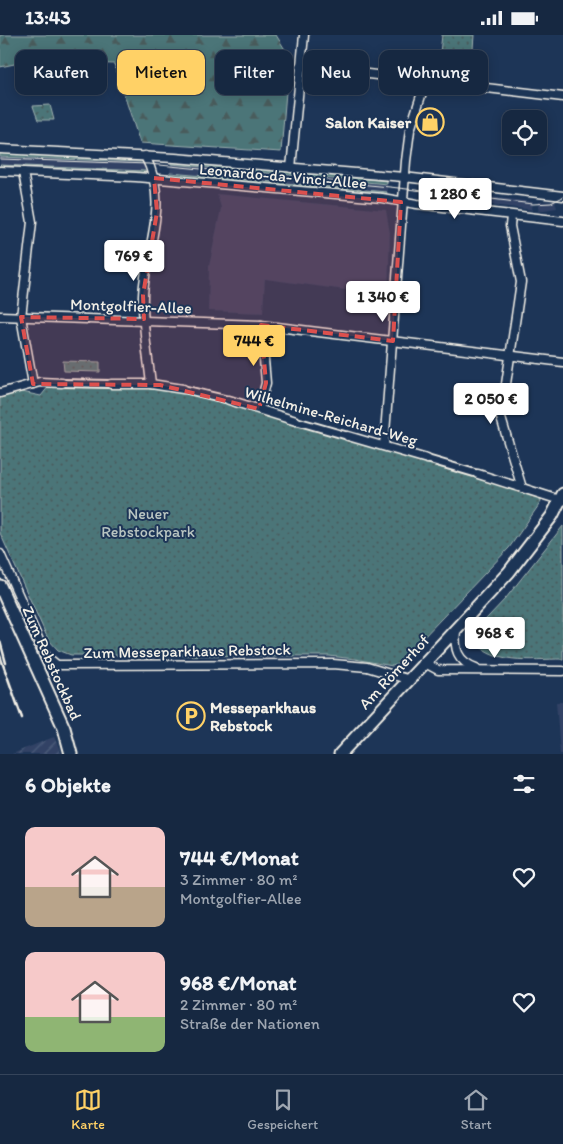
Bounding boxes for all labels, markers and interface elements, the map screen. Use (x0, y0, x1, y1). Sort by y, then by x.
text: 13:43 (25, 6, 71, 29)
chip: Kaufen (15, 50, 107, 95)
chip: Mieten (117, 50, 205, 95)
chip: Filter (215, 50, 293, 95)
chip: Neu (303, 50, 369, 95)
chip: Wohnung (379, 50, 488, 95)
shop icon: Salon Kaiser (415, 107, 445, 137)
map controls (502, 110, 547, 155)
button: locate (502, 110, 547, 155)
place label: Salon Kaiser (325, 113, 412, 132)
street label: Leonardo-da-Vinci-Allee (198, 159, 368, 193)
pin: 1 280 € (409, 177, 501, 220)
text: 1 280 € (430, 184, 480, 203)
pin: 769 € (99, 239, 169, 282)
text: 769 € (115, 246, 153, 265)
pin: 1 340 € (337, 281, 429, 323)
text: 1 340 € (357, 287, 409, 306)
street label: Montgolfier-Allee (70, 294, 192, 318)
pin: 744 € (219, 325, 289, 367)
text: 744 € (234, 331, 274, 350)
street label: Wilhelmine-Reichard-Weg (242, 382, 420, 450)
pin: 2 050 € (445, 383, 537, 425)
text: 2 050 € (465, 389, 517, 408)
park label: Neuer Rebstockpark (101, 504, 195, 541)
street label: Zum Rebstockbad (18, 603, 86, 723)
pin: 968 € (460, 617, 530, 659)
text: 968 € (476, 623, 514, 642)
street label: Am Römerhof (355, 631, 433, 713)
street label: Zum Messeparkhaus Rebstock (83, 640, 292, 662)
place label: Messeparkhaus Rebstock (210, 698, 316, 735)
parking icon: Messeparkhaus Rebstock (176, 701, 206, 731)
icon: filters (510, 770, 538, 798)
text: 6 Objekte (25, 772, 111, 797)
text: 744 €/Monat (180, 845, 299, 870)
icon: home (65, 847, 125, 907)
icon: heart (510, 863, 538, 891)
text: 3 Zimmer · 80 m² (180, 870, 298, 889)
text: Montgolfier-Allee (180, 889, 302, 908)
text: 968 €/Monat (180, 970, 296, 995)
icon: home (65, 972, 125, 1032)
icon: heart (510, 988, 538, 1016)
text: 2 Zimmer · 80 m² (180, 995, 297, 1014)
text: Straße der Nationen (180, 1014, 320, 1033)
tab: Karte (71, 1086, 105, 1133)
tab: Gespeichert (247, 1086, 318, 1133)
tab: Start (461, 1086, 492, 1133)

